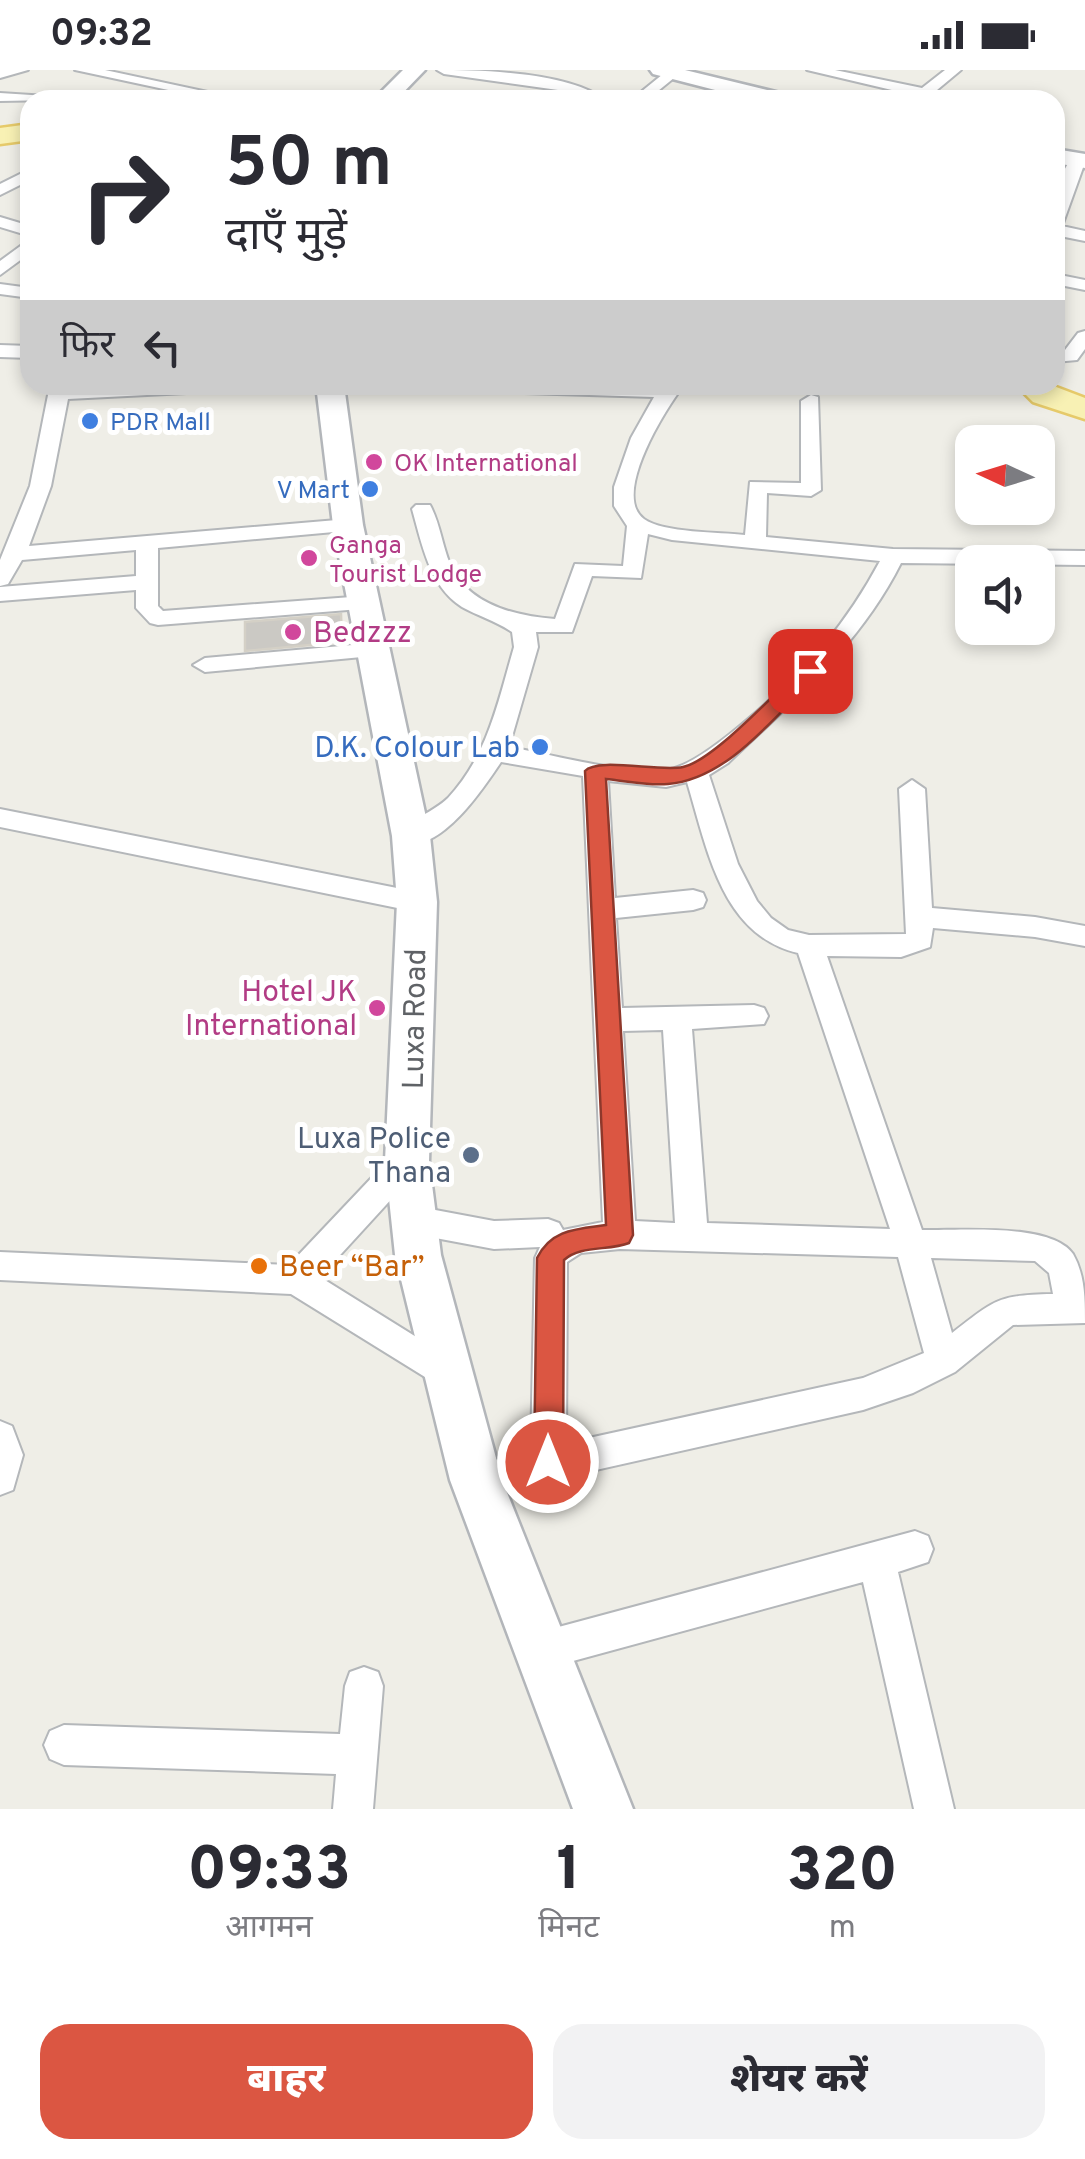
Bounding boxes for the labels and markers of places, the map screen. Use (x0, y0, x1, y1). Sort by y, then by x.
place label: PDR Mall (110, 408, 211, 440)
marker: PDR Mall (79, 410, 101, 432)
place label: OK International (394, 449, 578, 481)
marker: OK International (363, 451, 385, 473)
place label: V Mart (276, 476, 350, 508)
marker: V Mart (359, 478, 381, 500)
place label: Ganga Tourist Lodge (329, 531, 482, 592)
marker: Ganga Tourist Lodge (298, 547, 320, 569)
place label: Bedzzz (313, 616, 412, 653)
marker: Bedzzz (282, 621, 304, 643)
pin (768, 629, 853, 714)
place label: D.K. Colour Lab (314, 731, 520, 768)
marker: D.K. Colour Lab (529, 736, 551, 758)
place label: Hotel JK International (185, 975, 357, 1046)
marker: Hotel JK International (366, 997, 388, 1019)
place label: Luxa Police Thana (297, 1122, 451, 1193)
marker: Luxa Police Thana (460, 1144, 482, 1166)
place label: Beer “Bar” (279, 1250, 425, 1287)
marker: Beer “Bar” (248, 1255, 270, 1277)

